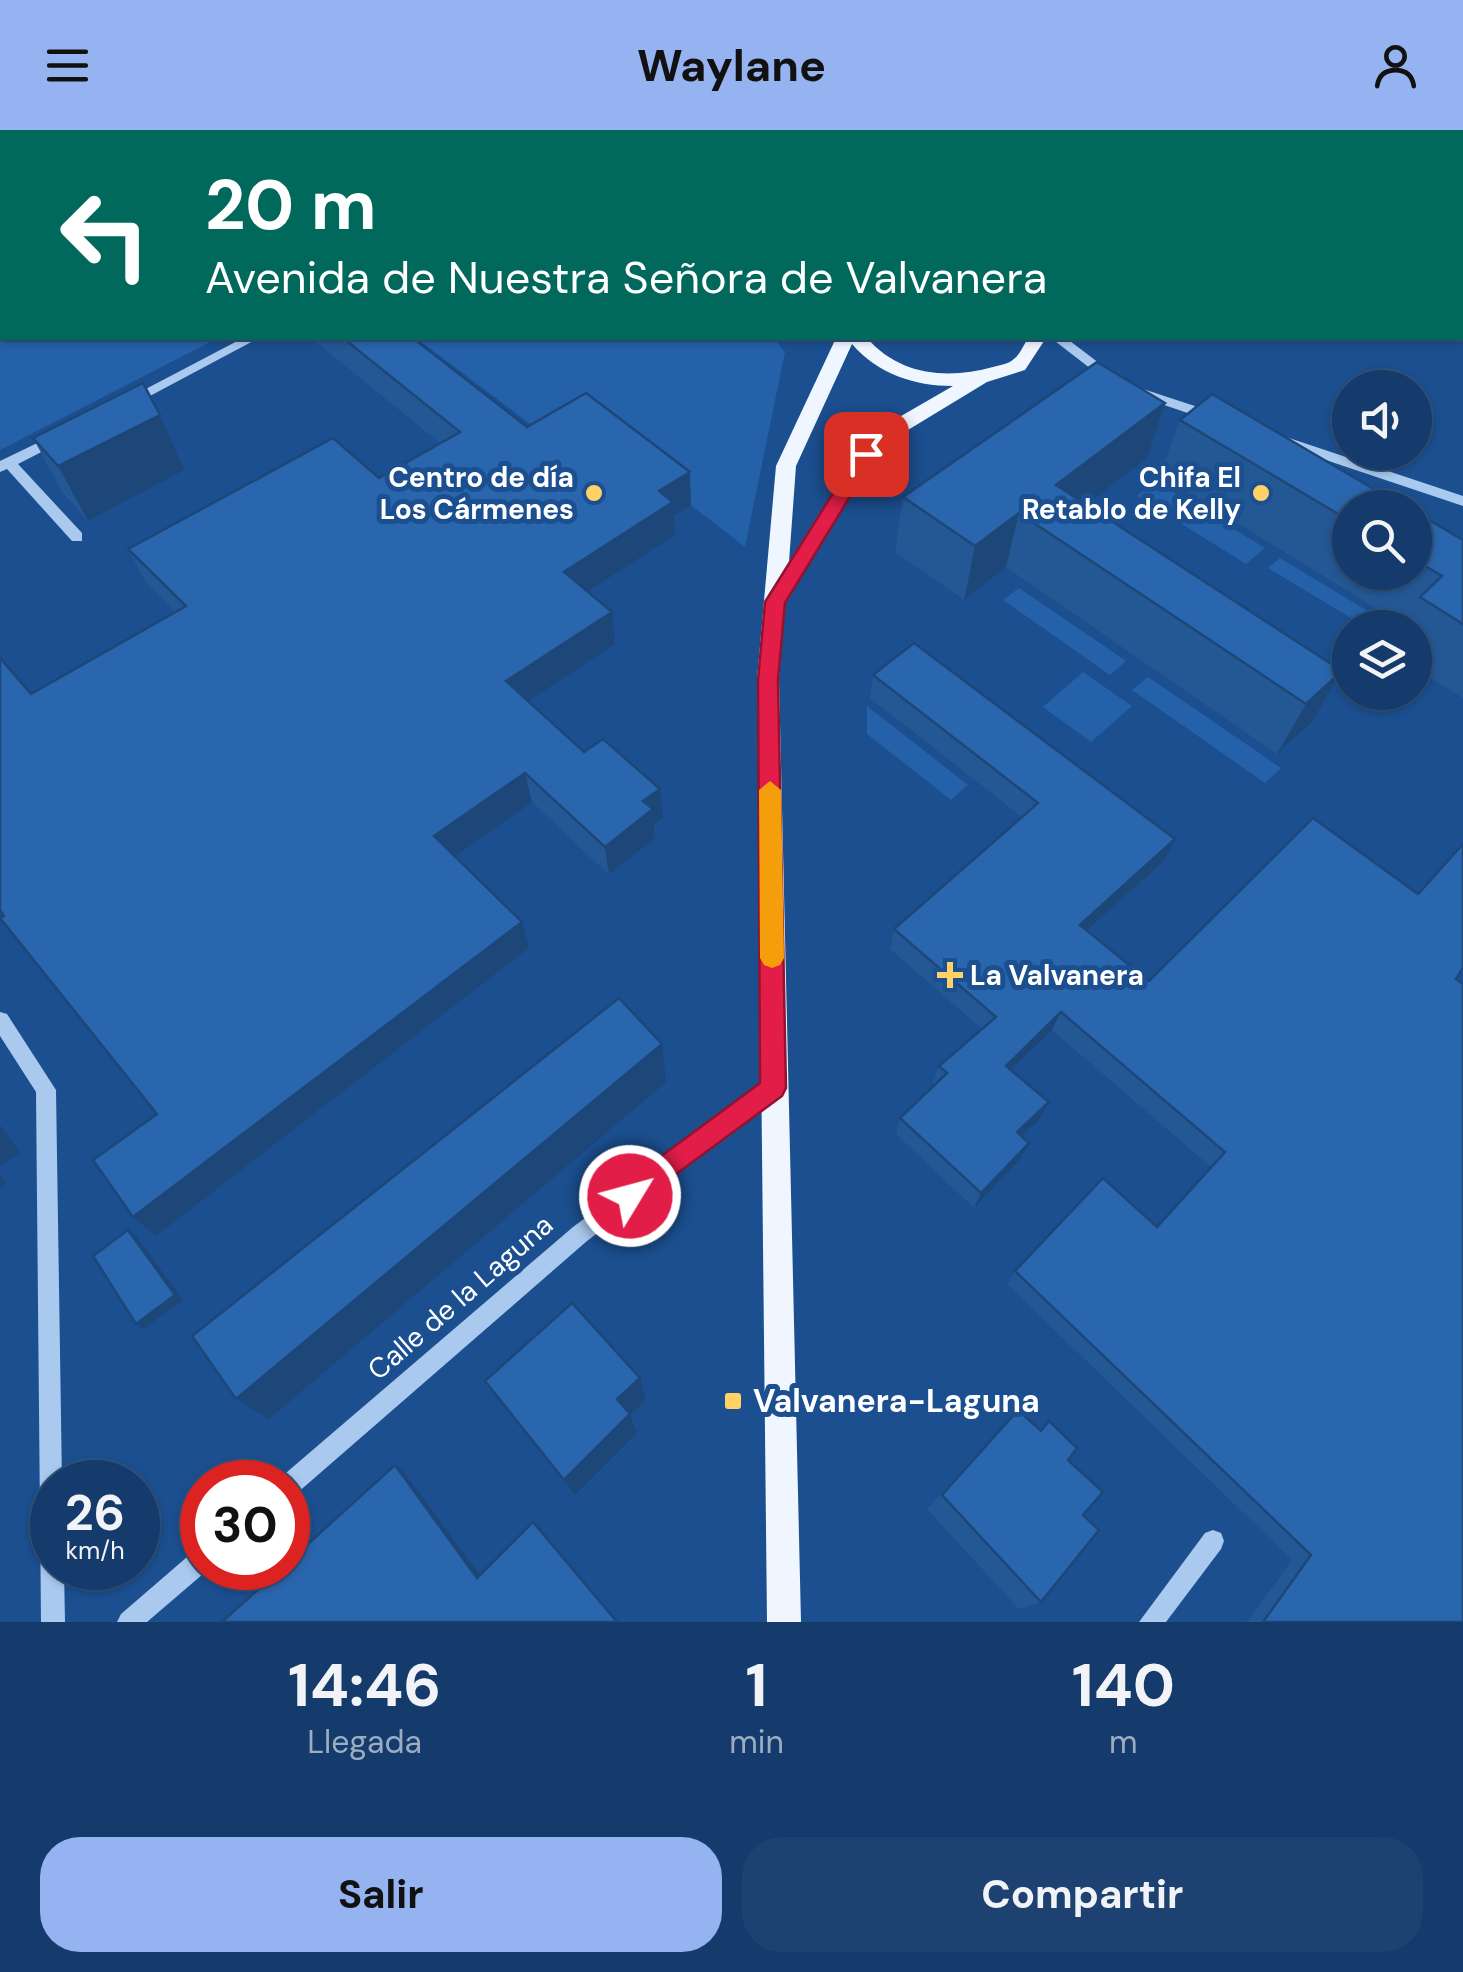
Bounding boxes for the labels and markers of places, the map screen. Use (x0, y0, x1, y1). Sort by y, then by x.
pin (824, 412, 909, 497)
place label: Centro de día Los Cármenes (380, 459, 574, 528)
place label: Chifa El Retablo de Kelly (1022, 459, 1241, 528)
marker: Centro de día Los Cármenes (583, 482, 605, 504)
marker: Chifa El Retablo de Kelly (1250, 482, 1272, 504)
place label: La Valvanera (970, 957, 1144, 994)
marker: La Valvanera (939, 964, 961, 986)
place label: Valvanera-Laguna (753, 1380, 1040, 1422)
marker: Valvanera-Laguna (722, 1390, 744, 1412)

